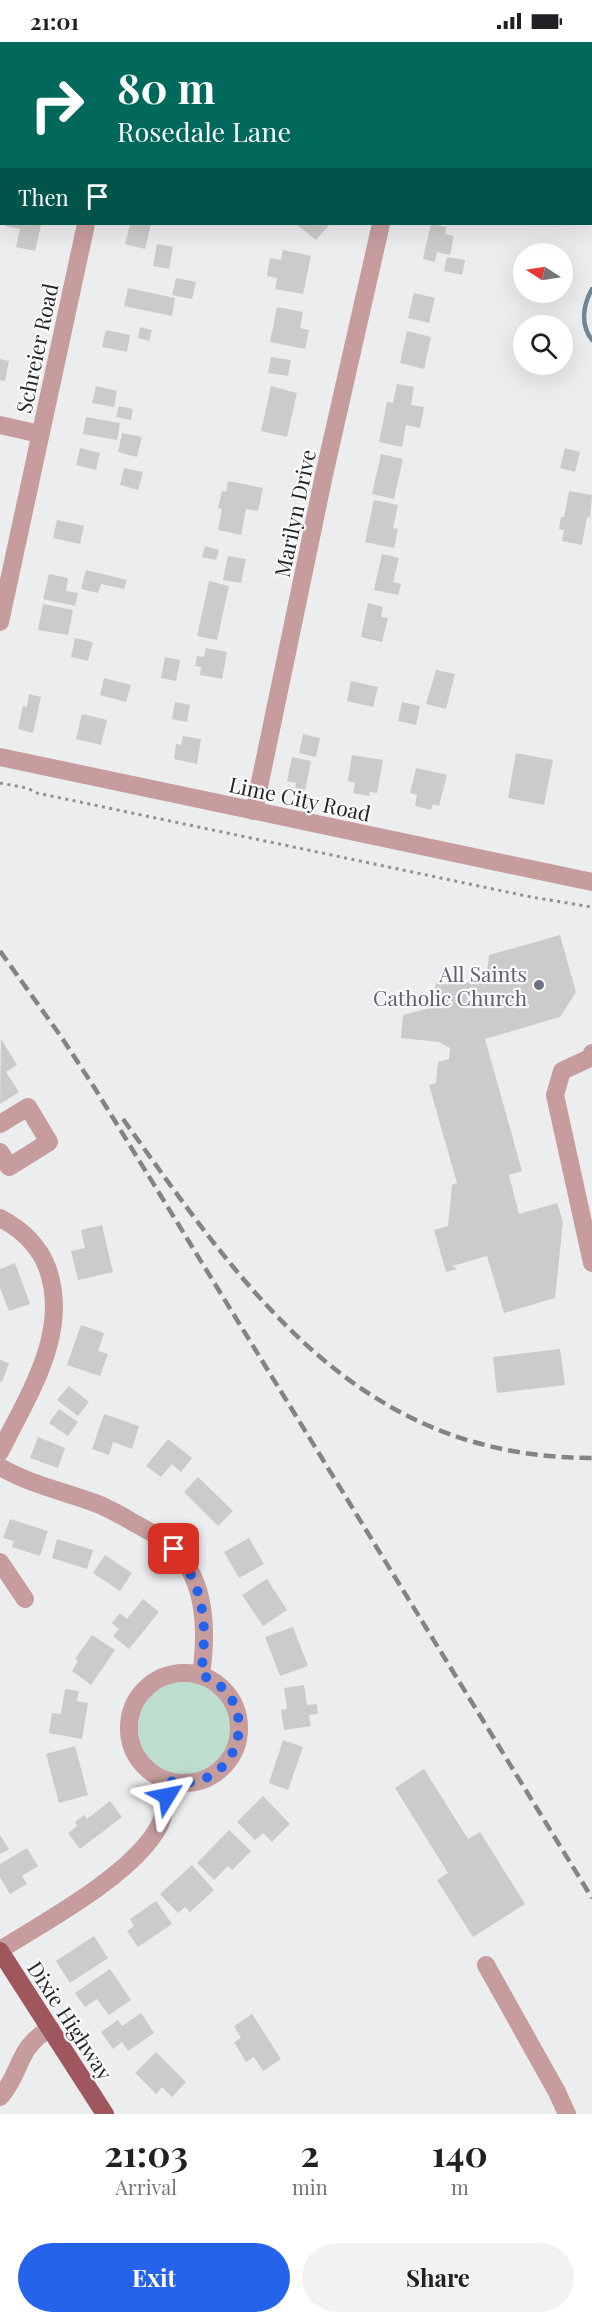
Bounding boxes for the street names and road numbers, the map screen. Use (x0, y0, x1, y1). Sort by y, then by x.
street label: Schreier Road (9, 280, 63, 416)
street label: Marilyn Drive (267, 447, 321, 579)
street label: Lime City Road (227, 769, 373, 827)
street label: Dixie Highway (22, 1955, 120, 2085)

